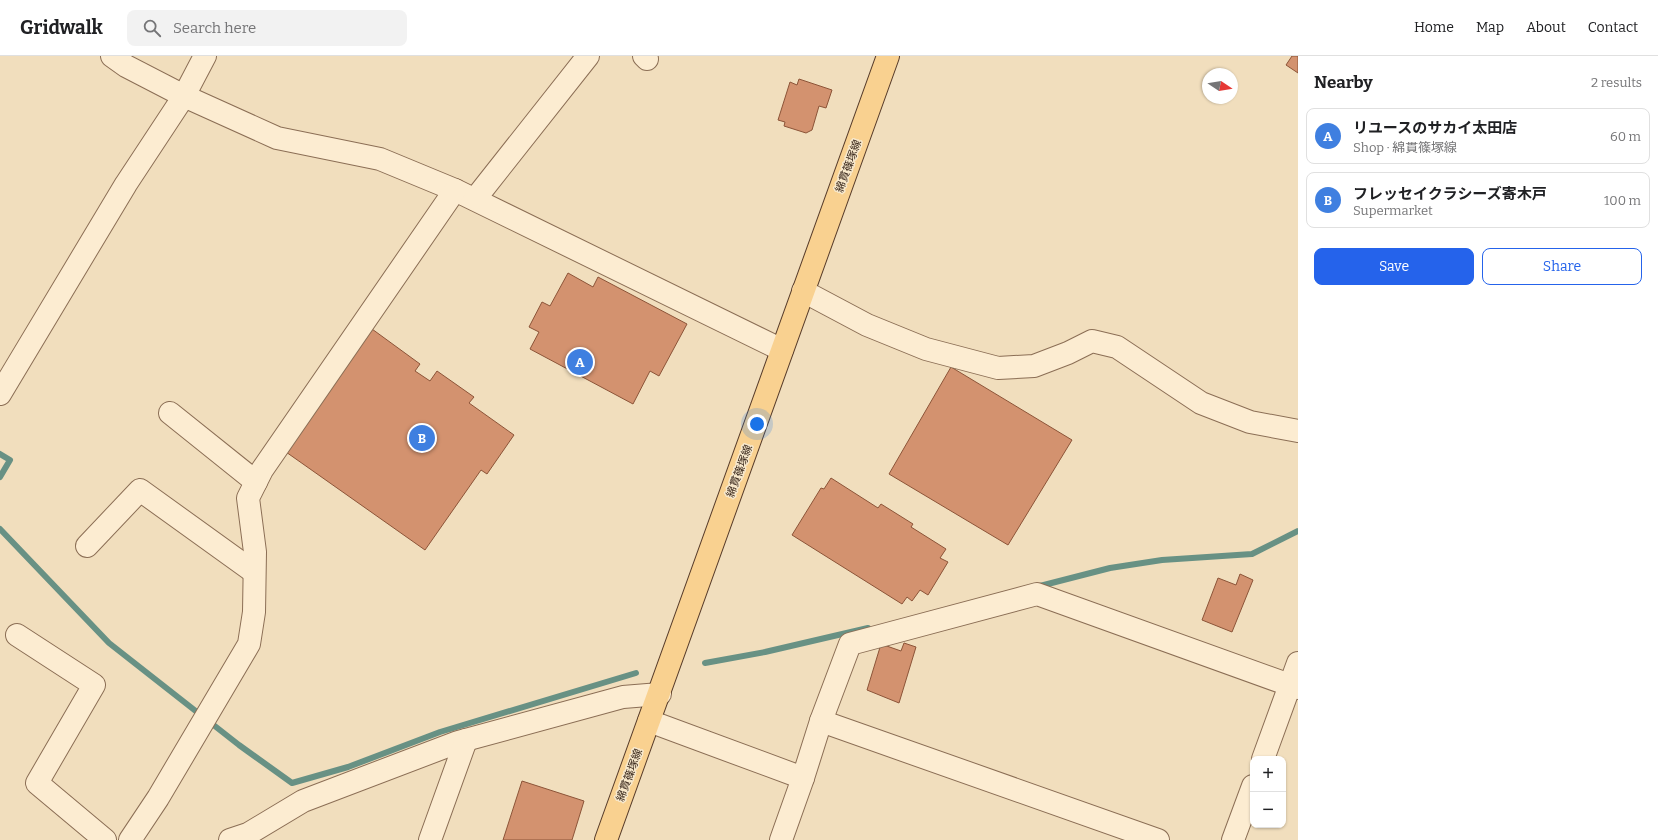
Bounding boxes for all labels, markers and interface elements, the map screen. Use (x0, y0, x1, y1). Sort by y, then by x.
search box (127, 10, 407, 46)
text: Gridwalk (20, 16, 103, 39)
icon: search (141, 17, 163, 39)
text: Search here (173, 19, 256, 37)
text: Home (1414, 19, 1454, 36)
text: Map (1476, 19, 1504, 36)
text: About (1526, 19, 1566, 36)
text: Contact (1588, 19, 1638, 36)
north arrow (1202, 68, 1238, 104)
text: Nearby (1314, 72, 1373, 93)
text: 2 results (1591, 75, 1642, 90)
text: リユースのサカイ太田店 (1353, 119, 1517, 137)
text: A (1323, 129, 1333, 144)
text: 60 m (1610, 129, 1641, 144)
street label: 綿貫篠塚線 (833, 138, 864, 194)
text: Shop · 綿貫篠塚線 (1353, 140, 1457, 155)
text: フレッセイクラシーズ寄木戸 (1353, 185, 1547, 203)
text: B (1324, 193, 1332, 208)
text: 100 m (1604, 193, 1641, 208)
text: Supermarket (1353, 203, 1433, 218)
button: Save (1314, 248, 1474, 285)
button: Share (1482, 248, 1642, 285)
pin: A (567, 347, 593, 377)
your location (747, 414, 767, 434)
pin: B (409, 423, 435, 453)
street label: 綿貫篠塚線 (724, 443, 755, 499)
street label: 綿貫篠塚線 (614, 747, 645, 803)
map controls (1250, 756, 1286, 828)
button: + (1250, 756, 1286, 792)
button: − (1250, 792, 1286, 828)

